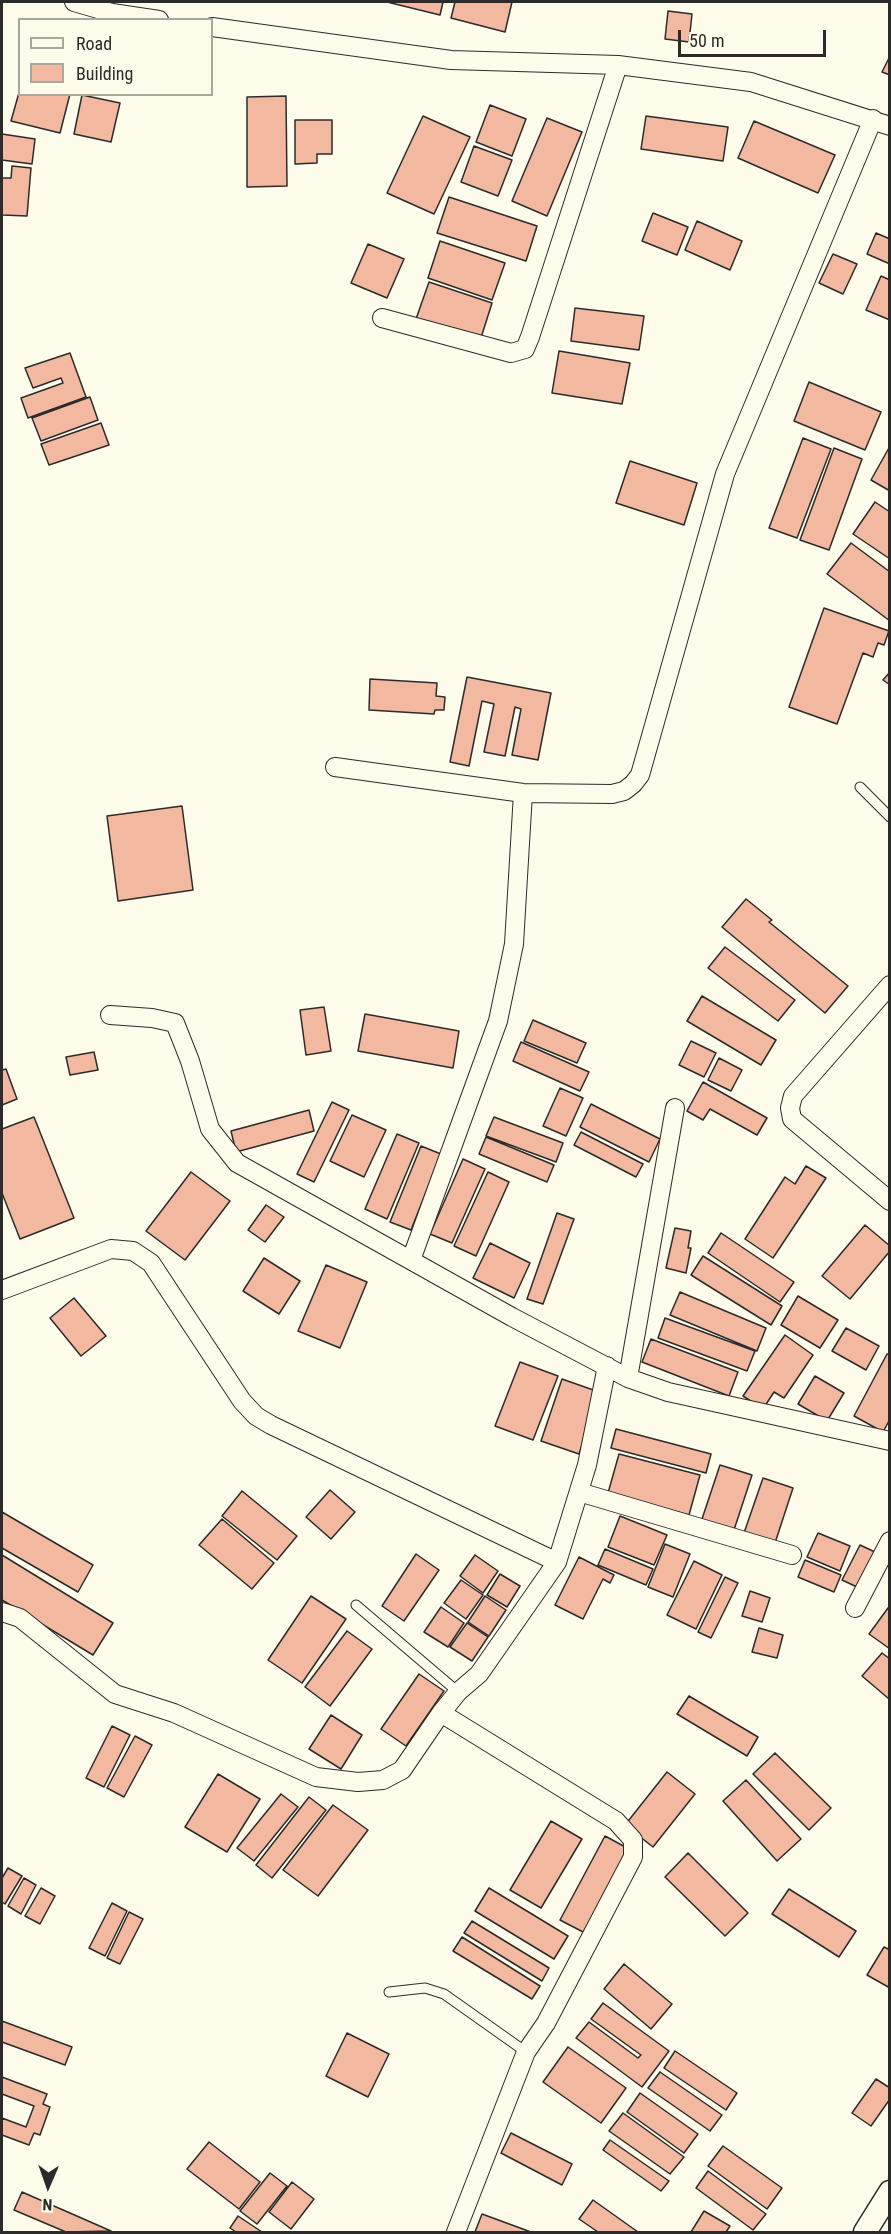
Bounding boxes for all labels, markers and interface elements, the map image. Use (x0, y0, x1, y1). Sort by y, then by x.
legend (18, 18, 213, 96)
scale bar (681, 18, 830, 56)
text: 50 m (689, 30, 724, 51)
text: Road (76, 33, 112, 54)
text: Building (76, 63, 133, 84)
north arrow (18, 2156, 78, 2216)
text: N (42, 2195, 53, 2214)

